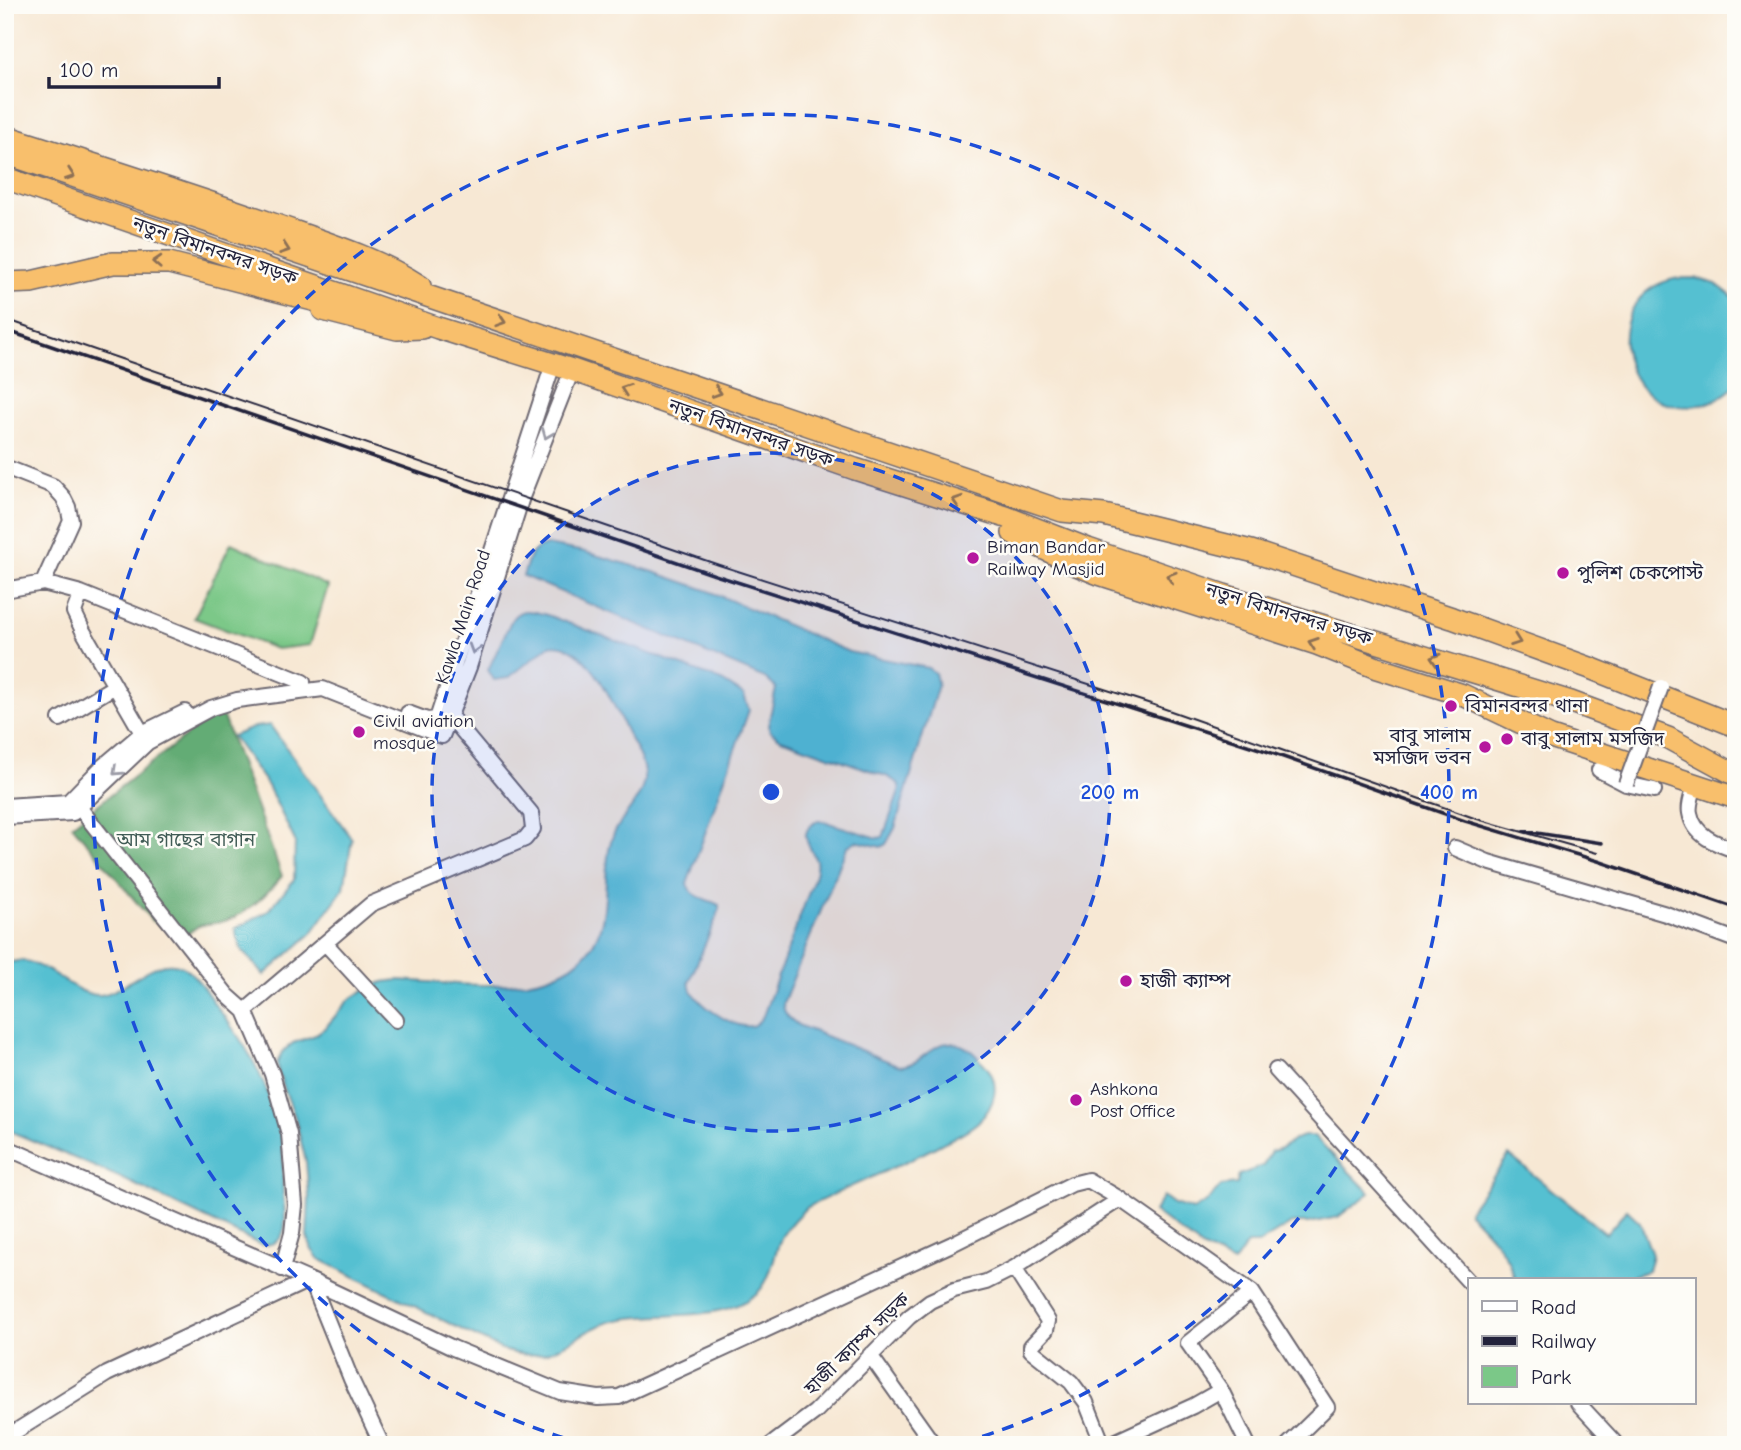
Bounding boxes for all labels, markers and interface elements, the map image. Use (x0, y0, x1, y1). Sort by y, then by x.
scale bar (49, 46, 219, 90)
text: 100 m (60, 58, 118, 82)
one-way arrow (63, 167, 75, 181)
street label: নতুন বিমানবন্দর সড়ক (129, 211, 301, 290)
one-way arrow (278, 241, 291, 255)
one-way arrow (151, 255, 162, 270)
one-way arrow (495, 312, 507, 327)
one-way arrow (620, 383, 632, 397)
one-way arrow (710, 384, 723, 398)
street label: নতুন বিমানবন্দর সড়ক (665, 393, 837, 472)
one-way arrow (542, 428, 556, 440)
one-way arrow (951, 494, 963, 509)
place label: Biman Bandar Railway Masjid (987, 536, 1105, 580)
street label: Kawla Main Road (431, 547, 495, 687)
marker: Biman Bandar Railway Masjid (965, 550, 981, 566)
place label: পুলিশ চেকপোস্ট (1577, 561, 1704, 584)
marker: পুলিশ চেকপোস্ট (1555, 565, 1571, 581)
one-way arrow (1166, 571, 1178, 585)
street label: নতুন বিমানবন্দর সড়ক (1202, 577, 1376, 650)
one-way arrow (1509, 633, 1521, 647)
one-way arrow (1307, 637, 1320, 651)
one-way arrow (468, 643, 483, 655)
one-way arrow (1430, 653, 1442, 668)
place label: বিমানবন্দর থানা (1464, 694, 1589, 717)
marker: বিমানবন্দর থানা (1443, 698, 1459, 714)
place label: Civil aviation mosque (373, 710, 474, 754)
marker: Civil aviation mosque (351, 724, 367, 740)
place label: বাবু সালাম মসজিদ ভবন (1372, 725, 1472, 769)
place label: বাবু সালাম মসজিদ (1520, 727, 1665, 750)
marker: বাবু সালাম মসজিদ (1499, 731, 1515, 747)
marker: বাবু সালাম মসজিদ ভবন (1477, 739, 1493, 755)
one-way arrow (113, 762, 126, 775)
centre of rings (759, 780, 783, 804)
text: 200 m (1081, 780, 1139, 804)
text: 400 m (1420, 780, 1478, 804)
park label: আম গাছের বাগান (116, 829, 256, 851)
place label: হাজী ক্যাম্প (1139, 969, 1231, 992)
marker: হাজী ক্যাম্প (1118, 973, 1134, 989)
place label: Ashkona Post Office (1090, 1078, 1175, 1122)
marker: Ashkona Post Office (1068, 1092, 1084, 1108)
legend (1468, 1278, 1696, 1404)
street label: হাজী ক্যাম্প সড়ক (799, 1287, 915, 1400)
text: Road (1531, 1295, 1576, 1319)
text: Railway (1531, 1329, 1596, 1353)
text: Park (1531, 1365, 1571, 1389)

